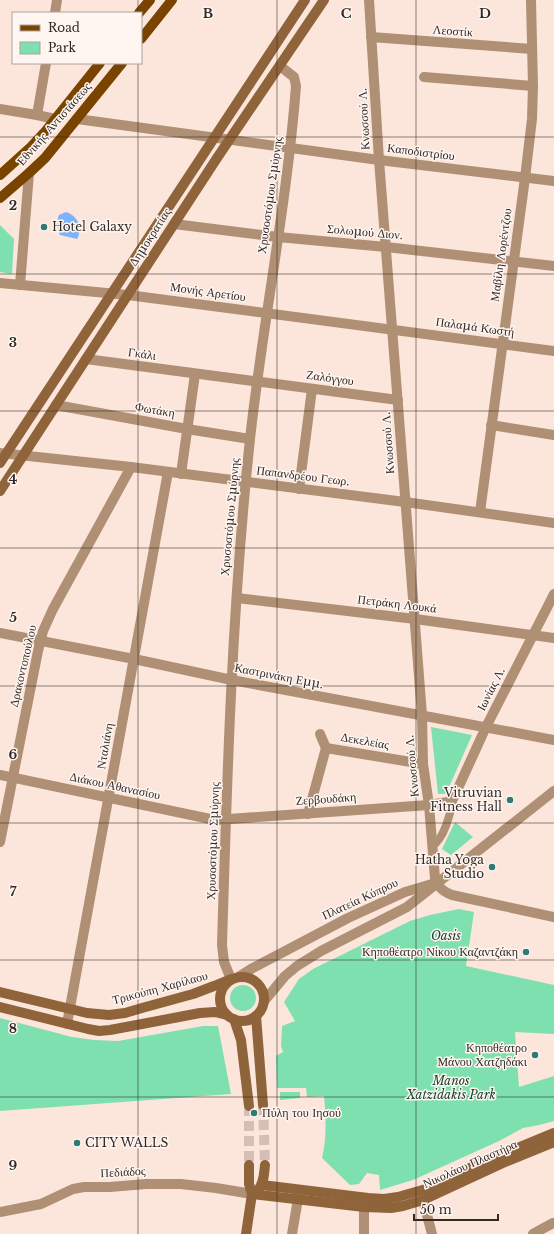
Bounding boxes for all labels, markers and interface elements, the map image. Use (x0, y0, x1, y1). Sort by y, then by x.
text: B (203, 5, 213, 22)
text: C (341, 5, 352, 22)
text: D (479, 5, 491, 22)
legend (12, 12, 142, 64)
text: Road (48, 20, 80, 35)
street label: Λεοστίκ (432, 22, 474, 39)
text: Park (48, 40, 76, 55)
street label: Εθνικής Αντιστάσεως (13, 79, 94, 168)
street label: Κνωσσού Λ. (354, 88, 373, 150)
street label: Χρυσοστόμου Σμύρνης (254, 135, 285, 255)
street label: Καποδιστρίου (386, 140, 456, 163)
text: 2 (9, 197, 17, 214)
street label: Δημοκρατίας (125, 205, 174, 269)
street label: Μαβίλη Λορέντζου (487, 207, 514, 303)
place label: Hotel Galaxy (52, 219, 132, 234)
street label: Σολωμού Διον. (326, 221, 404, 242)
marker: Hotel Galaxy (39, 222, 49, 232)
street label: Μονής Αρετίου (169, 279, 247, 304)
street label: Παλαμά Κωστή (435, 314, 515, 339)
text: 3 (9, 334, 17, 351)
street label: Γκάλι (127, 344, 158, 363)
street label: Ζαλόγγου (305, 367, 355, 388)
street label: Φωτάκη (134, 399, 176, 420)
street label: Κνωσσού Λ. (378, 411, 397, 475)
street label: Χρυσοστόμου Σμύρνης (217, 457, 242, 577)
street label: Παπανδρέου Γεωρ. (256, 462, 351, 489)
text: 4 (9, 471, 18, 488)
street label: Πετράκη Λουκά (357, 591, 438, 616)
text: 5 (9, 609, 17, 626)
street label: Δρακοντοπούλου (6, 623, 39, 708)
street label: Καστρινάκη Εμμ. (233, 660, 325, 691)
street label: Ιωνίας Λ. (473, 664, 508, 713)
street label: Νταλιάνη (93, 722, 116, 770)
street label: Δεκελείας (340, 729, 391, 752)
street label: Κνωσσού Λ. (401, 734, 422, 798)
text: 6 (9, 746, 18, 763)
street label: Διάκου Αθανασίου (68, 769, 162, 802)
street label: Χρυσοστόμου Σμύρνης (203, 781, 222, 900)
place label: Vitruvian Fitness Hall (430, 785, 502, 814)
street label: Ζερβουδάκη (295, 789, 357, 808)
marker: Vitruvian Fitness Hall (505, 795, 515, 805)
place label: Hatha Yoga Studio (415, 852, 484, 881)
marker: Hatha Yoga Studio (487, 862, 497, 872)
street label: Πλατεία Κύπρου (319, 874, 400, 923)
text: 7 (10, 883, 17, 900)
park label: Oasis (431, 928, 461, 943)
place label: Κηποθέατρο Νίκου Καζαντζάκη (362, 944, 518, 959)
marker: Κηποθέατρο Νίκου Καζαντζάκη (521, 947, 531, 957)
street label: Τρικούπη Χαρίλαου (110, 968, 209, 1007)
text: 8 (9, 1020, 17, 1037)
place label: Κηποθέατρο Μάνου Χατζηδάκι (437, 1040, 528, 1069)
marker: Κηποθέατρο Μάνου Χατζηδάκι (530, 1050, 540, 1060)
park label: Manos Xatzidakis Park (405, 1073, 496, 1102)
place label: Πύλη του Ιησού (262, 1105, 341, 1120)
marker: Πύλη του Ιησού (249, 1108, 259, 1118)
place label: CITY WALLS (85, 1135, 168, 1150)
street label: Νικολάου Πλαστήρα (420, 1136, 520, 1191)
marker: CITY WALLS (72, 1138, 82, 1148)
text: 9 (9, 1157, 18, 1174)
street label: Πεδιάδος (100, 1163, 146, 1180)
scale bar (414, 1196, 498, 1222)
text: 50 m (420, 1202, 452, 1217)

